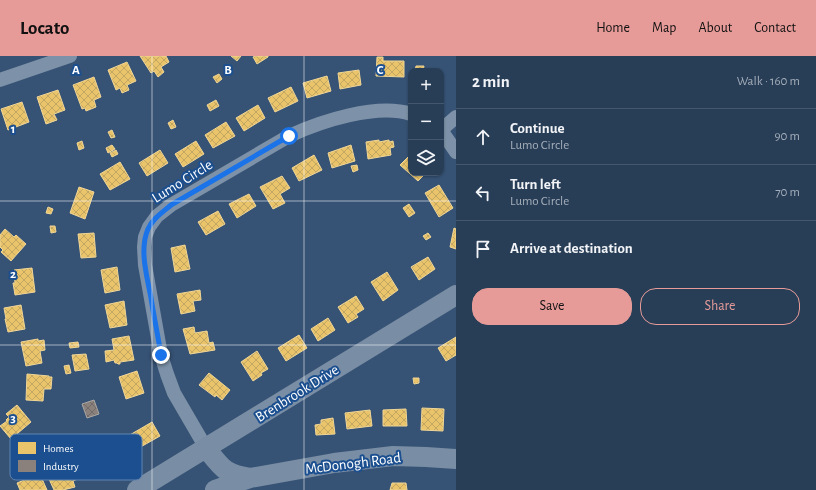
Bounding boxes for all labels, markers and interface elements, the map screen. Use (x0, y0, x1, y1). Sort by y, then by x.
text: Locato (20, 19, 69, 38)
text: Home (596, 21, 630, 35)
text: Map (652, 21, 676, 35)
text: About (698, 21, 732, 35)
text: Contact (754, 21, 796, 35)
text: A (72, 64, 80, 77)
text: B (224, 64, 232, 77)
text: C (377, 64, 384, 77)
map controls (408, 68, 444, 176)
button: + (408, 68, 444, 104)
text: 2 min (472, 73, 510, 90)
text: Walk · 160 m (737, 75, 800, 88)
button: − (408, 104, 444, 140)
text: Continue (510, 121, 565, 136)
text: 1 (11, 123, 15, 136)
icon: ahead (472, 126, 494, 148)
route start (280, 127, 298, 145)
text: 90 m (774, 130, 800, 143)
text: Lumo Circle (510, 139, 569, 152)
button: layers (408, 140, 444, 176)
street label: Lumo Circle (149, 157, 215, 206)
text: Turn left (510, 177, 561, 192)
icon: left (472, 182, 494, 204)
text: 70 m (775, 186, 800, 199)
text: Lumo Circle (510, 195, 569, 208)
icon: arrive (472, 238, 494, 260)
text: Arrive at destination (510, 241, 633, 256)
text: 2 (10, 268, 16, 281)
button: Save (472, 288, 632, 325)
button: Share (640, 288, 800, 325)
route end (152, 346, 170, 364)
street label: Brenbrook Drive (253, 362, 342, 425)
text: 3 (10, 412, 16, 425)
legend (10, 434, 142, 480)
text: Homes (43, 443, 74, 454)
street label: McDonogh Road (304, 450, 402, 477)
text: Industry (43, 461, 79, 472)

